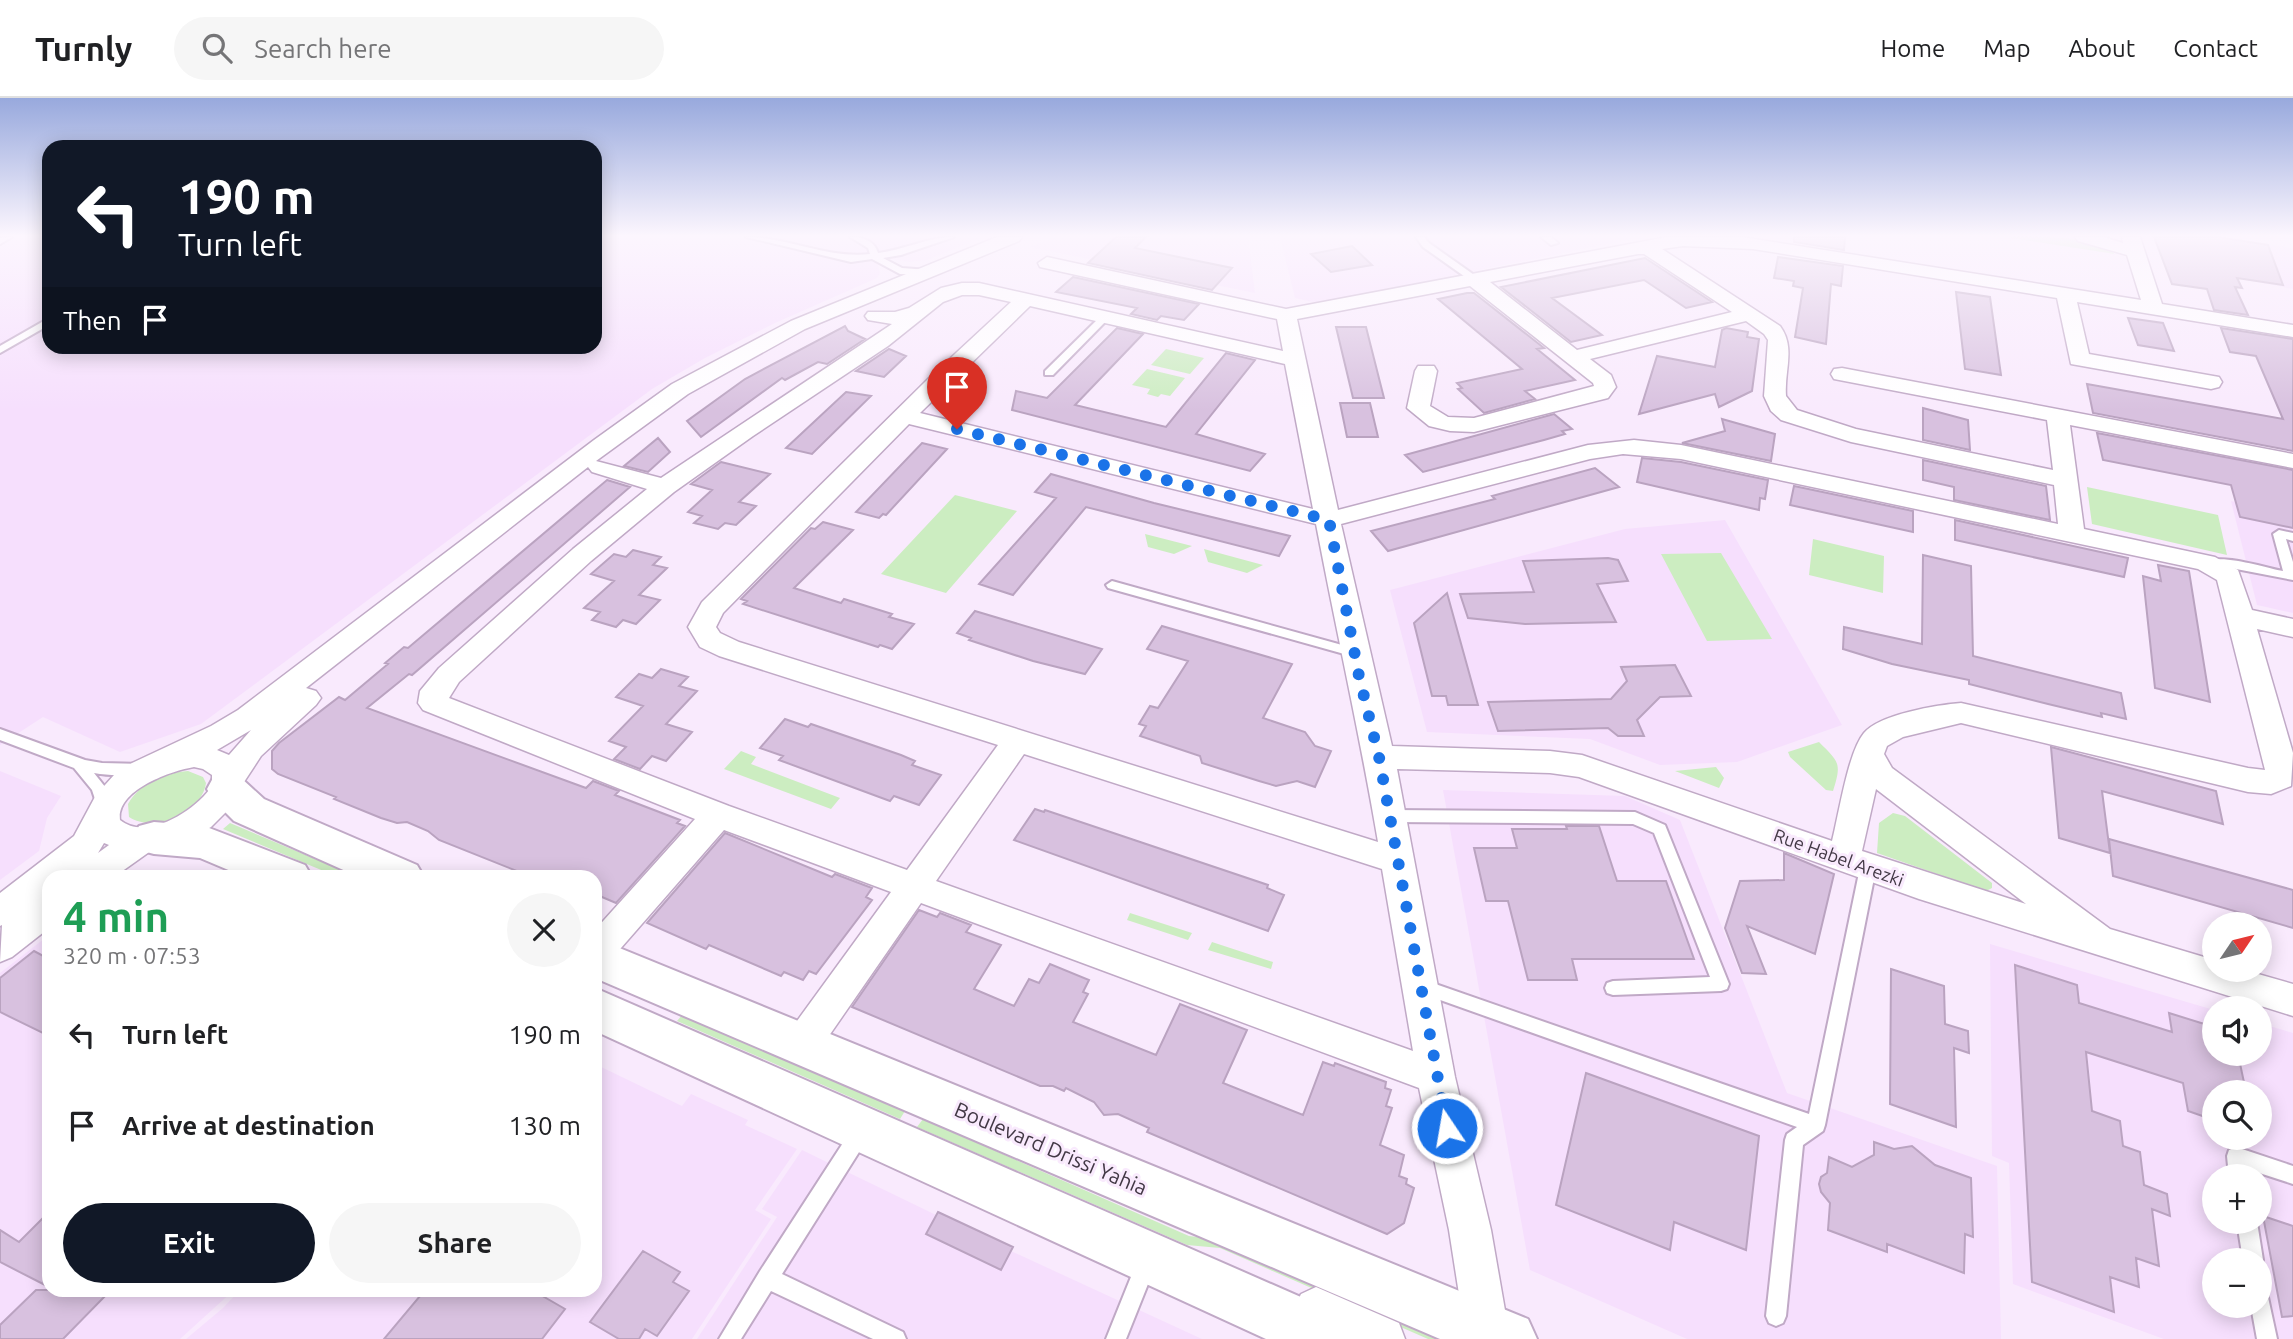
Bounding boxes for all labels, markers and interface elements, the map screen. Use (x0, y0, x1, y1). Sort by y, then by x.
search box (174, 17, 664, 80)
icon: search (198, 29, 236, 67)
text: Turnly (35, 30, 132, 67)
text: Search here (254, 34, 392, 63)
text: Home (1880, 35, 1945, 62)
text: Map (1983, 35, 2030, 62)
text: About (2068, 35, 2135, 62)
text: Contact (2173, 35, 2258, 62)
icon: left (63, 168, 154, 259)
text: 190 m (178, 168, 315, 223)
text: Turn left (178, 226, 302, 262)
icon: arrive (136, 301, 174, 339)
text: Then (63, 306, 122, 335)
pin (927, 357, 987, 429)
icon: arrive (938, 368, 976, 406)
street label: Rue Habel Arezki (1771, 824, 1907, 890)
text: 4 min (63, 893, 169, 940)
button: close (507, 893, 581, 967)
north arrow (2202, 912, 2272, 982)
map controls (2202, 912, 2272, 1318)
text: 320 m · 07:53 (63, 943, 201, 968)
button: sound (2202, 996, 2272, 1066)
icon: left (63, 1016, 101, 1054)
text: Turn left (122, 1020, 228, 1049)
text: 190 m (509, 1020, 581, 1049)
button: search (2202, 1080, 2272, 1150)
position arrow (1410, 1091, 1484, 1165)
street label: Boulevard Drissi Yahia (951, 1097, 1151, 1199)
icon: arrive (63, 1107, 101, 1145)
text: Arrive at destination (122, 1111, 375, 1140)
text: 130 m (509, 1111, 581, 1140)
button: + (2202, 1164, 2272, 1234)
button: Exit (63, 1203, 315, 1283)
button: Share (329, 1203, 581, 1283)
button: − (2202, 1248, 2272, 1318)

